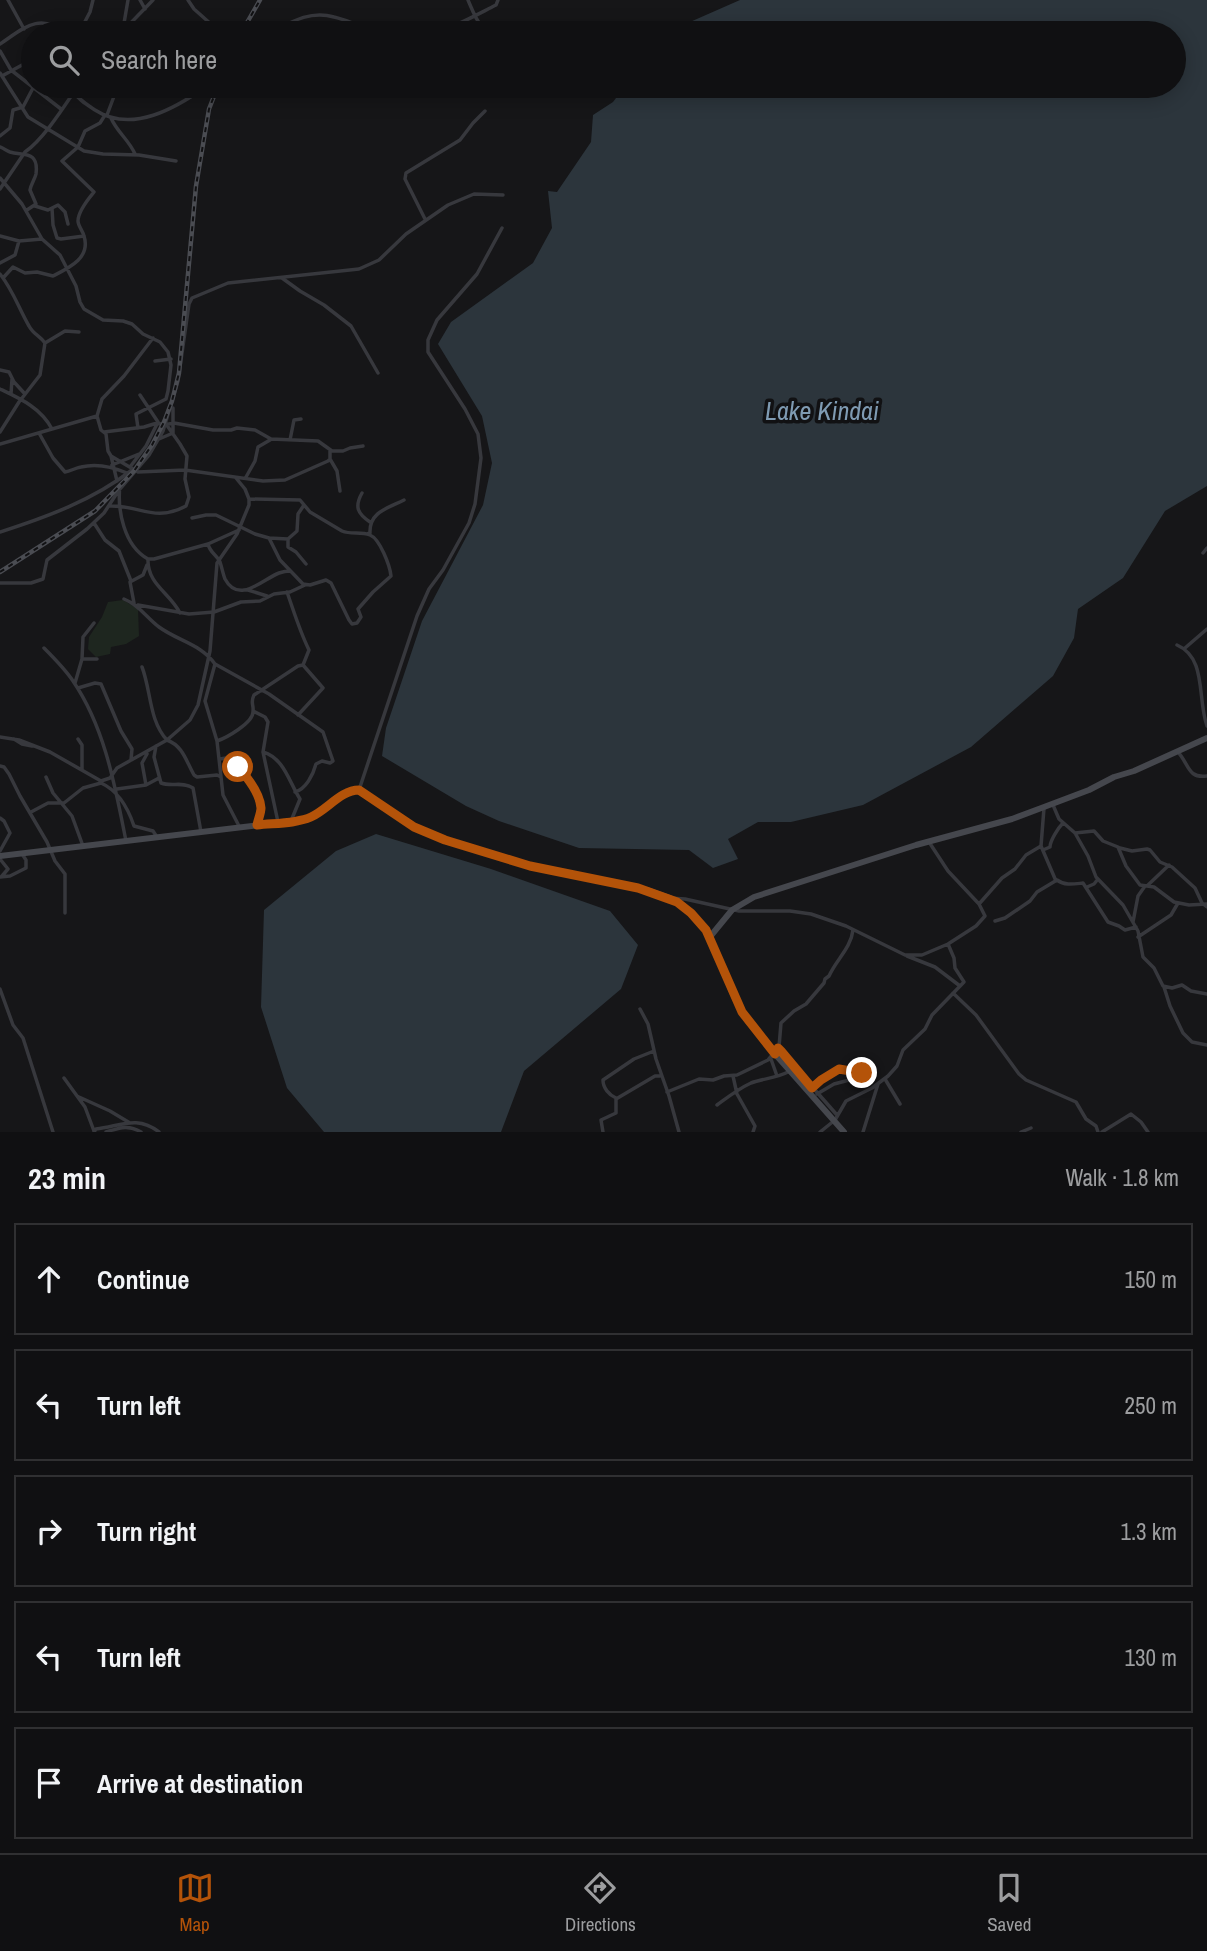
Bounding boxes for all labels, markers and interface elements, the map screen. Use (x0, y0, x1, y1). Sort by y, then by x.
search box (21, 21, 1186, 98)
icon: search (45, 41, 83, 79)
text: Search here (101, 42, 217, 77)
water label: Lake Kindai (765, 393, 879, 428)
route start (222, 751, 253, 782)
route end (846, 1057, 877, 1088)
text: 23 min (28, 1158, 106, 1198)
text: Walk · 1.8 km (1065, 1162, 1179, 1193)
icon: ahead (30, 1260, 68, 1298)
text: Continue (97, 1262, 189, 1297)
text: 150 m (1125, 1264, 1177, 1295)
icon: left (30, 1386, 68, 1424)
text: Turn left (97, 1388, 181, 1423)
text: 250 m (1125, 1390, 1177, 1421)
icon: right (30, 1512, 68, 1550)
text: Turn right (97, 1514, 196, 1549)
text: 1.3 km (1120, 1516, 1177, 1547)
icon: left (30, 1638, 68, 1676)
text: Turn left (97, 1640, 181, 1675)
text: 130 m (1125, 1642, 1177, 1673)
icon: arrive (30, 1764, 68, 1802)
text: Arrive at destination (97, 1766, 303, 1801)
tab: Map (176, 1869, 214, 1937)
tab: Directions (565, 1869, 636, 1937)
tab: Saved (987, 1869, 1031, 1937)

